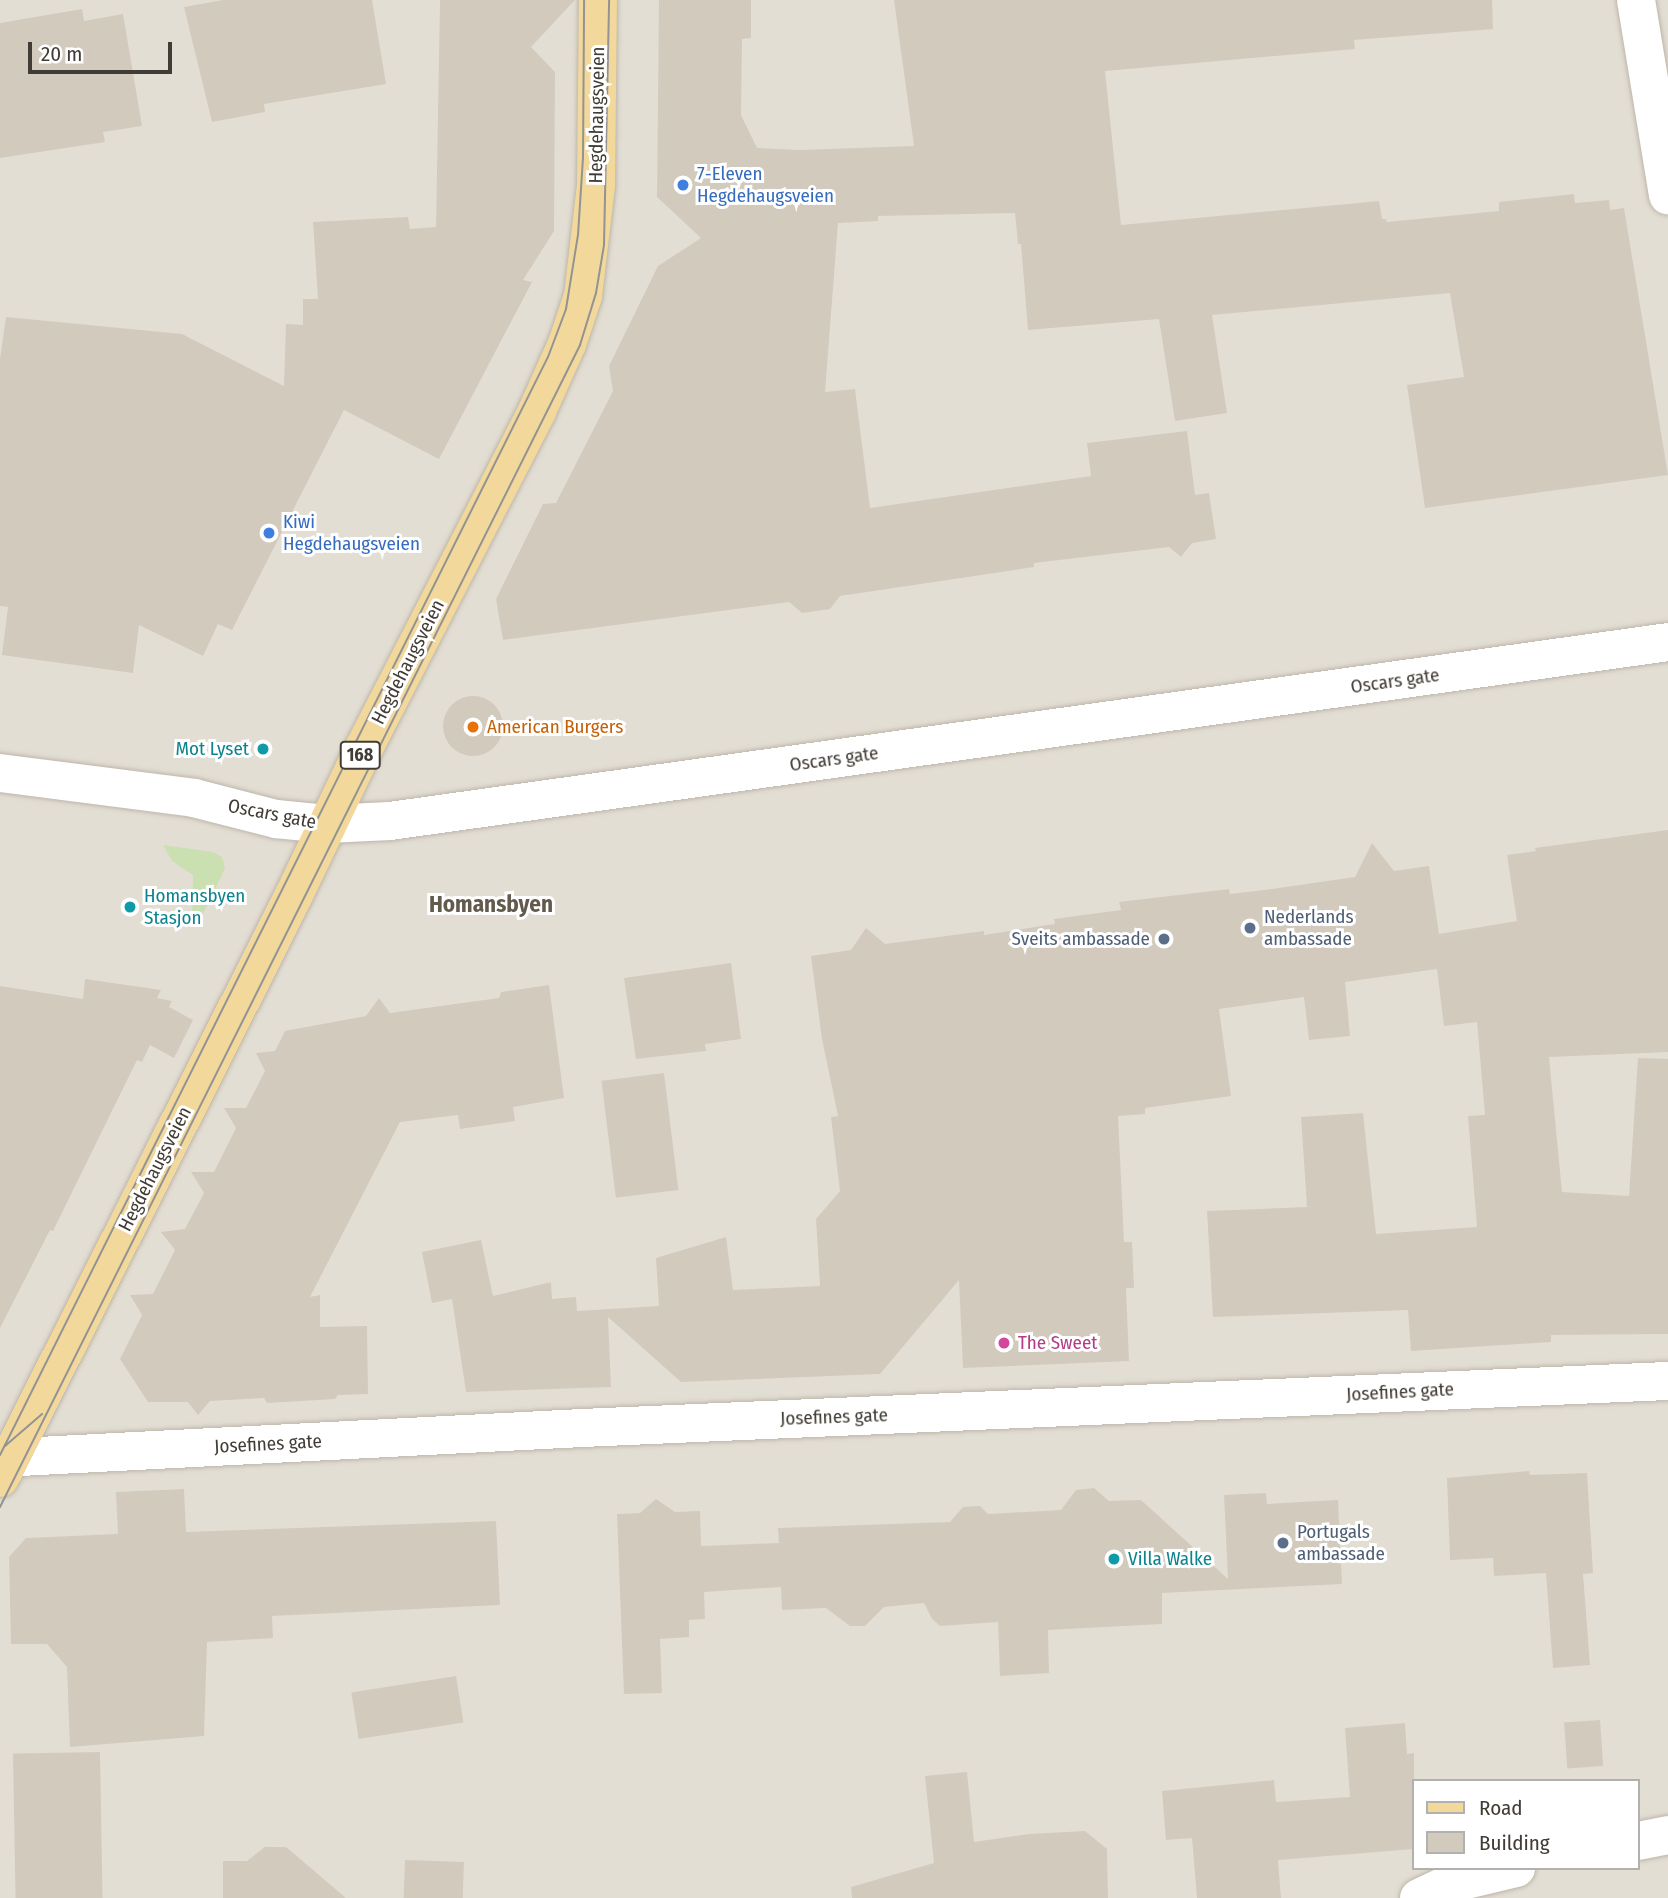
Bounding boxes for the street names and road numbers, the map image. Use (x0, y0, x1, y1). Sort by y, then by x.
street label: Hegdehaugsveien (584, 46, 610, 184)
street label: Hegdehaugsveien (367, 596, 449, 728)
street label: Oscars gate (1349, 663, 1441, 699)
road number: 168 (339, 740, 381, 770)
street label: Oscars gate (788, 741, 880, 777)
street label: Oscars gate (226, 794, 318, 834)
street label: Hegdehaugsveien (114, 1103, 196, 1235)
street label: Josefines gate (1346, 1378, 1454, 1406)
street label: Josefines gate (780, 1404, 888, 1430)
street label: Josefines gate (214, 1430, 322, 1458)

